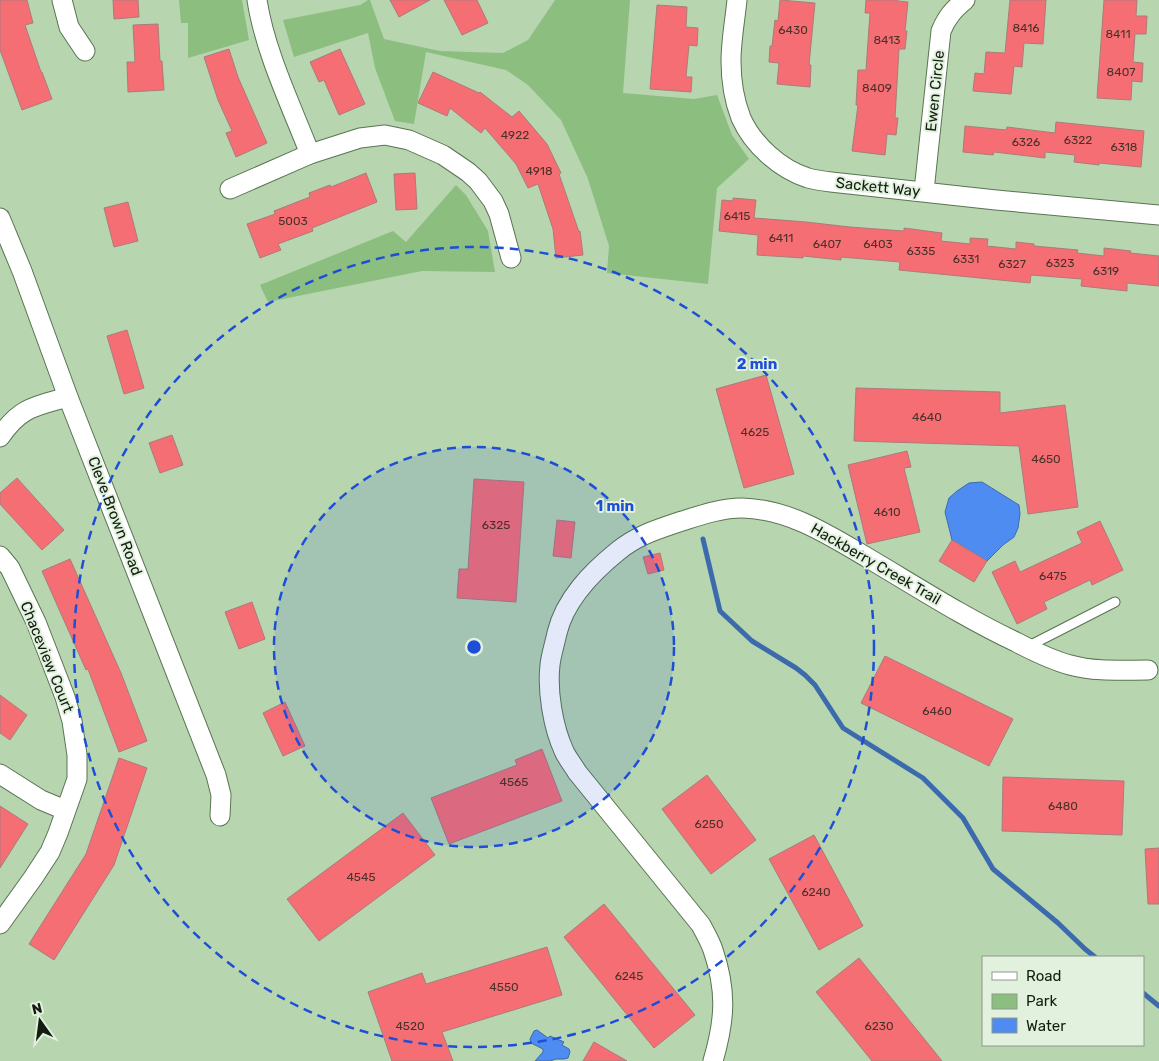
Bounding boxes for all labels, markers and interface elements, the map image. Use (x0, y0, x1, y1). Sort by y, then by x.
house number: 8416 (1012, 21, 1040, 35)
house number: 6430 (778, 23, 808, 37)
house number: 8411 (1105, 27, 1131, 41)
house number: 8413 (873, 33, 901, 47)
street label: Ewen Circle (922, 50, 948, 132)
house number: 8407 (1107, 65, 1135, 79)
house number: 8409 (862, 81, 892, 95)
house number: 4922 (501, 128, 529, 142)
house number: 6322 (1064, 133, 1092, 147)
house number: 6326 (1012, 135, 1040, 149)
house number: 6318 (1111, 140, 1138, 154)
house number: 4918 (525, 164, 553, 178)
street label: Sackett Way (835, 174, 921, 200)
house number: 6415 (724, 209, 750, 223)
house number: 5003 (278, 214, 308, 228)
house number: 6411 (769, 231, 793, 245)
house number: 6407 (813, 237, 841, 251)
house number: 6403 (863, 237, 893, 251)
house number: 6335 (907, 244, 935, 258)
house number: 6331 (953, 252, 979, 266)
house number: 6323 (1046, 256, 1074, 270)
house number: 6327 (998, 257, 1026, 271)
house number: 6319 (1093, 264, 1119, 278)
text: 2 min (737, 355, 777, 373)
house number: 4640 (912, 410, 942, 424)
house number: 4625 (741, 425, 769, 439)
house number: 4650 (1031, 452, 1061, 466)
street label: Cleve Brown Road (84, 454, 146, 578)
text: 1 min (596, 497, 634, 515)
house number: 4610 (873, 505, 901, 519)
house number: 6325 (482, 518, 510, 532)
street label: Hackberry Creek Trail (808, 519, 944, 609)
house number: 6475 (1039, 569, 1067, 583)
street label: Chaceview Court (16, 599, 78, 715)
centre of rings (465, 638, 483, 656)
house number: 6460 (922, 704, 952, 718)
house number: 4565 (500, 775, 528, 789)
house number: 6480 (1048, 799, 1078, 813)
house number: 6250 (694, 817, 724, 831)
house number: 4545 (346, 870, 376, 884)
house number: 6240 (801, 885, 831, 899)
legend (982, 956, 1144, 1046)
text: Road (1026, 967, 1062, 985)
house number: 6245 (615, 969, 643, 983)
house number: 4550 (489, 980, 519, 994)
text: Park (1026, 992, 1057, 1010)
north arrow (15, 996, 65, 1046)
text: N (30, 999, 44, 1018)
text: Water (1026, 1017, 1066, 1035)
house number: 4520 (395, 1019, 425, 1033)
house number: 6230 (864, 1019, 894, 1033)

